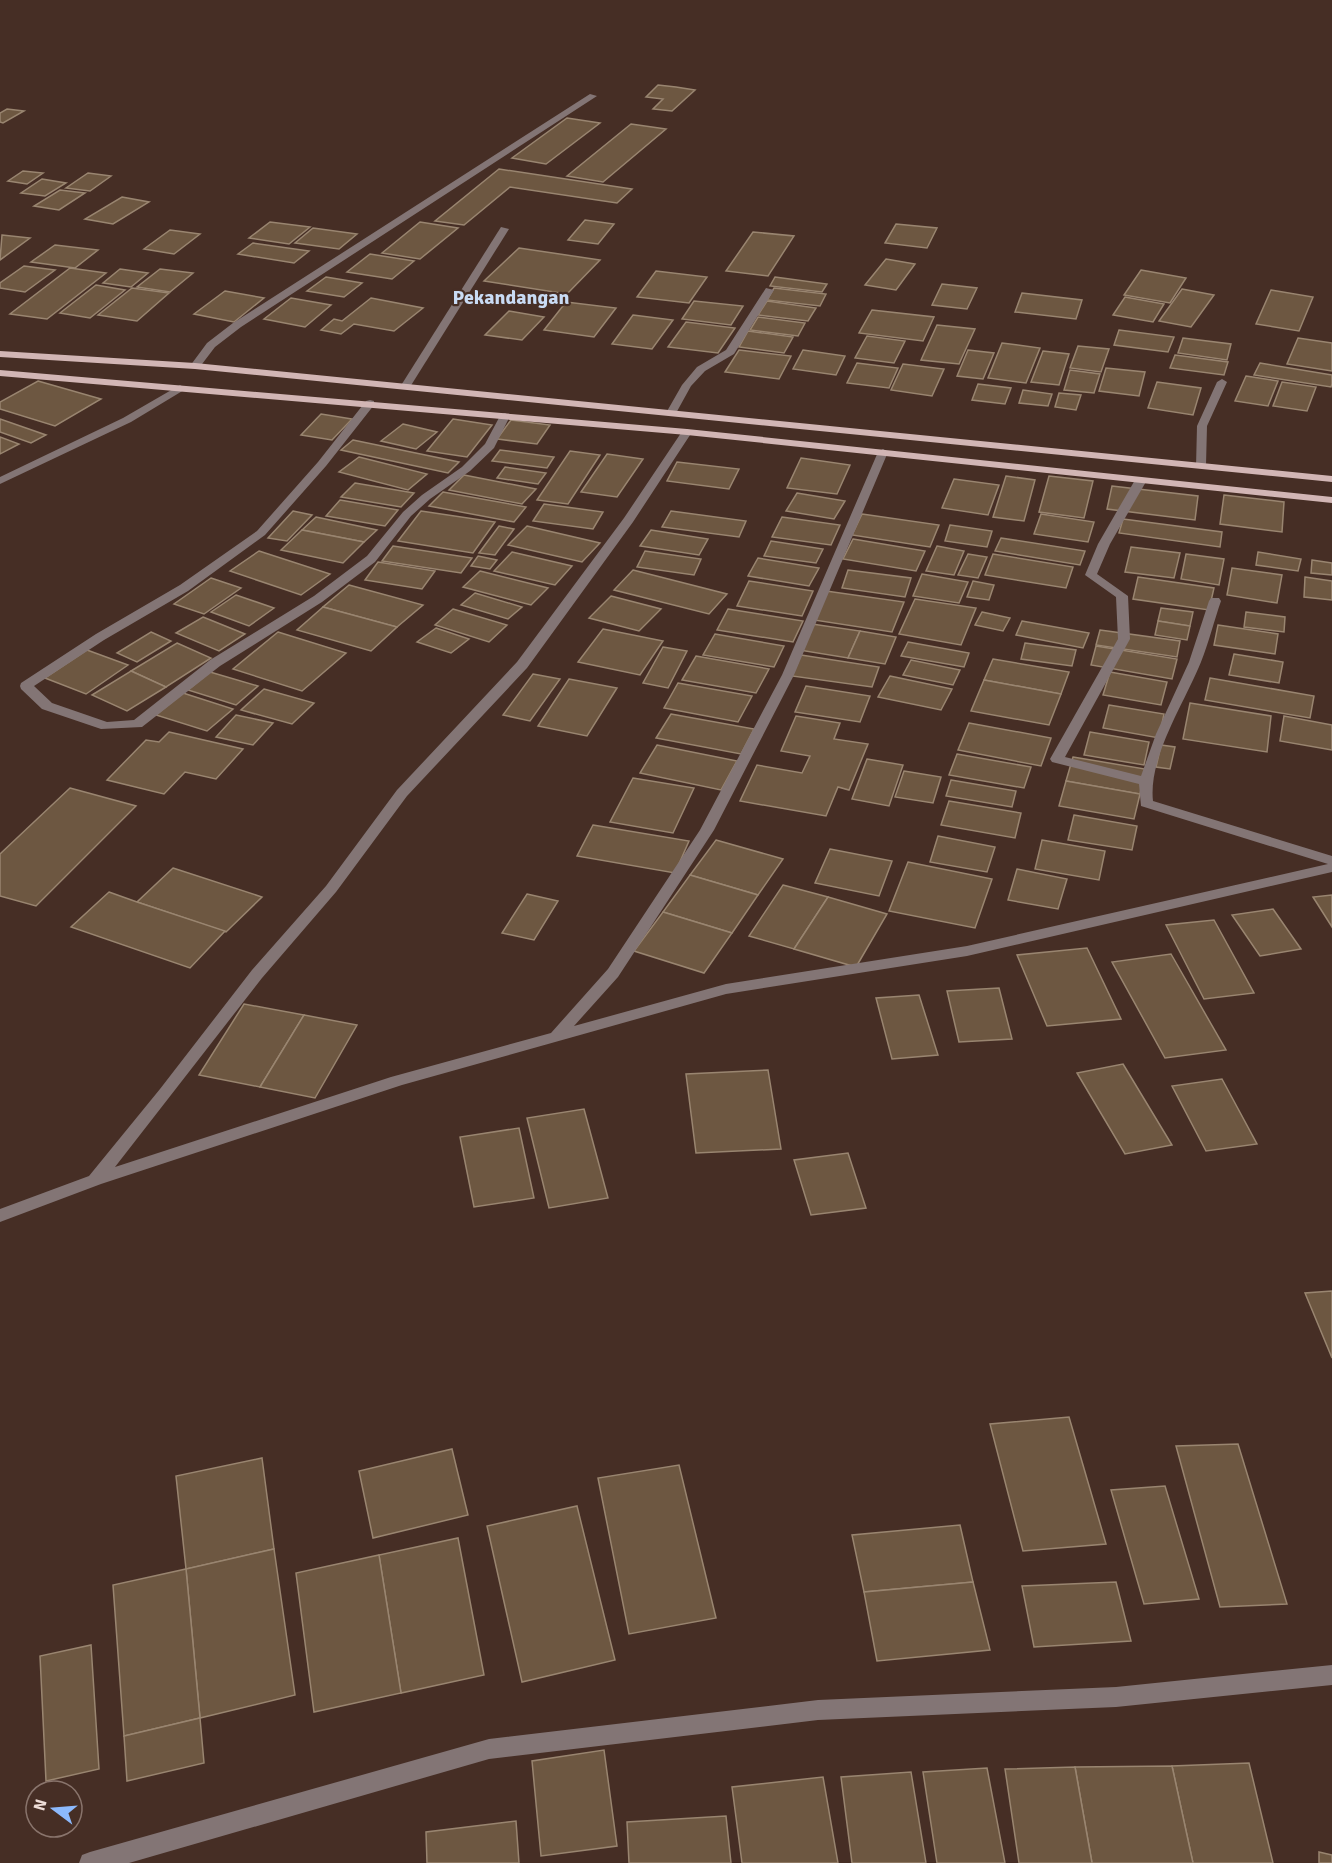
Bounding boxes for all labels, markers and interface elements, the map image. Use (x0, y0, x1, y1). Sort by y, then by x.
district label: Pekandangan (453, 285, 569, 310)
north arrow (24, 1779, 84, 1839)
text: N (29, 1797, 52, 1813)

